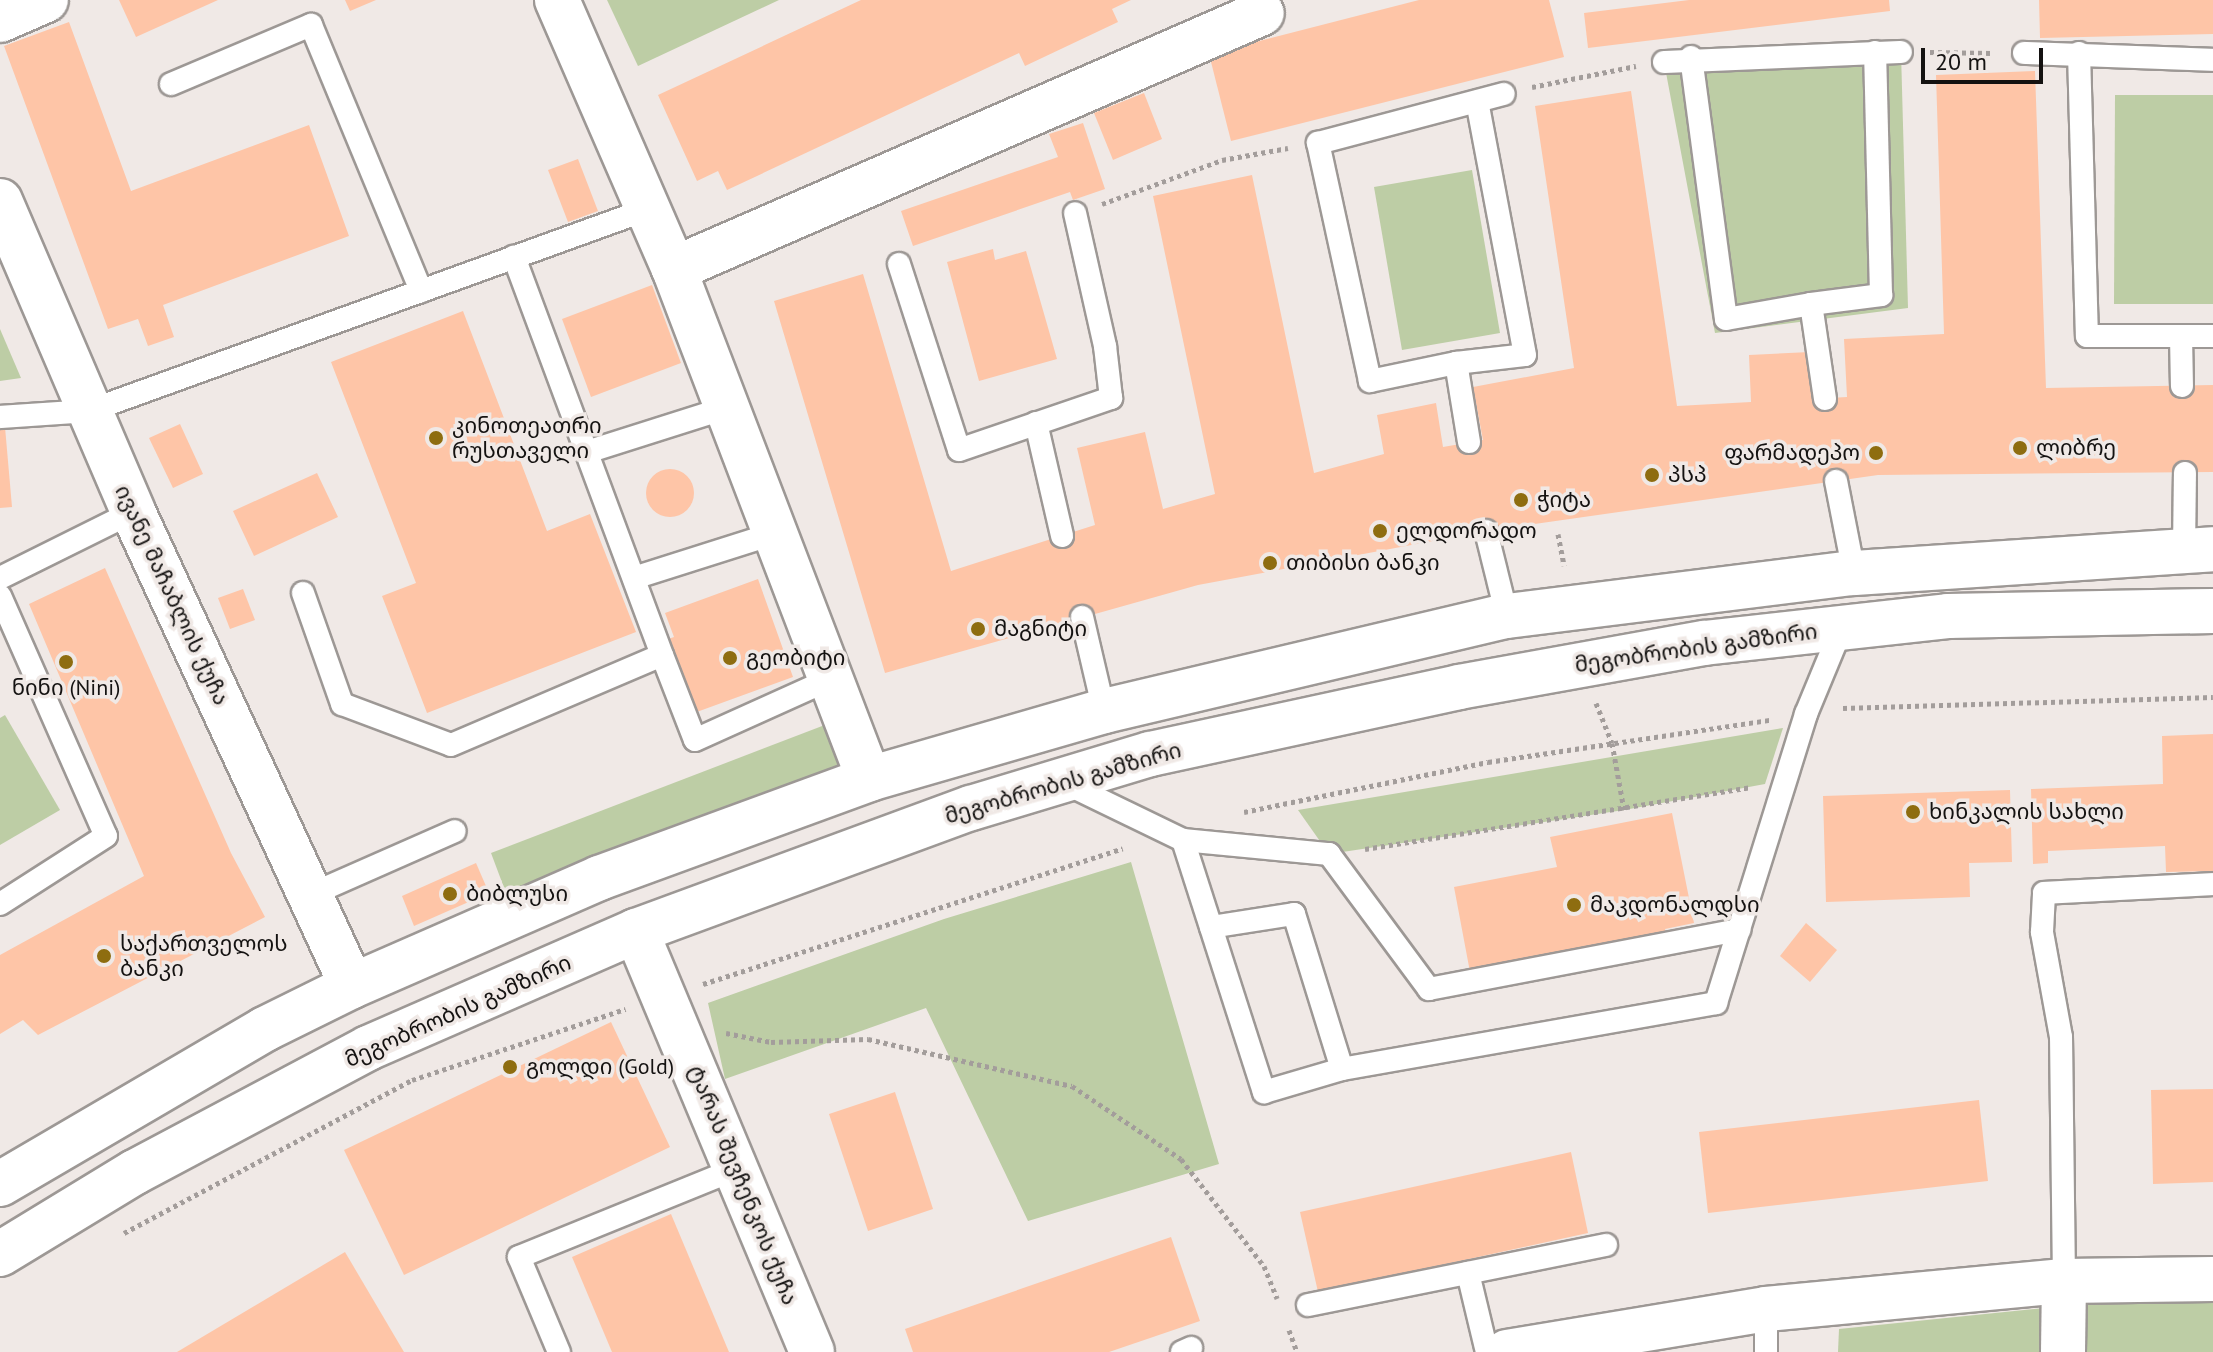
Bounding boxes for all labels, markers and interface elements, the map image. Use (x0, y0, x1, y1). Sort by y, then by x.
scale bar (1925, 32, 2047, 82)
text: 20 m (1935, 46, 1987, 77)
place label: კინოთეათრი რუსთაველი (452, 412, 602, 464)
marker: კინოთეათრი რუსთაველი (427, 429, 445, 447)
place label: ლიბრე (2036, 435, 2116, 461)
marker: ლიბრე (2011, 439, 2029, 457)
place label: ფარმადეპო (1724, 440, 1860, 466)
marker: ფარმადეპო (1867, 444, 1885, 462)
place label: პსპ (1668, 462, 1707, 488)
marker: პსპ (1643, 466, 1661, 484)
street label: ივანე მაჩაბლის ქუჩა (109, 481, 235, 709)
place label: ჭიტა (1537, 487, 1591, 513)
marker: ჭიტა (1512, 491, 1530, 509)
place label: ელდორადო (1396, 518, 1537, 544)
marker: ელდორადო (1371, 522, 1389, 540)
place label: თიბისი ბანკი (1286, 550, 1440, 576)
marker: თიბისი ბანკი (1261, 554, 1279, 572)
place label: მაგნიტი (994, 616, 1087, 642)
street label: მეგობრობის გამზირი (1573, 618, 1819, 678)
marker: მაგნიტი (969, 620, 987, 638)
place label: გეობიტი (746, 645, 845, 671)
marker: გეობიტი (721, 649, 739, 667)
marker: ნინი (Nini) (57, 653, 75, 671)
place label: ნინი (Nini) (12, 675, 120, 701)
street label: მეგობრობის გამზირი (942, 737, 1184, 829)
place label: ხინკალის სახლი (1929, 799, 2124, 825)
marker: ხინკალის სახლი (1904, 803, 1922, 821)
place label: ბიბლუსი (466, 881, 568, 907)
marker: ბიბლუსი (441, 885, 459, 903)
place label: მაკდონალდსი (1590, 892, 1760, 918)
marker: მაკდონალდსი (1565, 896, 1583, 914)
place label: საქართველოს ბანკი (120, 930, 287, 982)
marker: საქართველოს ბანკი (95, 947, 113, 965)
street label: მეგობრობის გამზირი (341, 949, 575, 1073)
place label: გოლდი (Gold) (526, 1054, 674, 1080)
marker: გოლდი (Gold) (501, 1058, 519, 1076)
street label: ტარას შევჩენკოს ქუჩა (683, 1061, 803, 1309)

